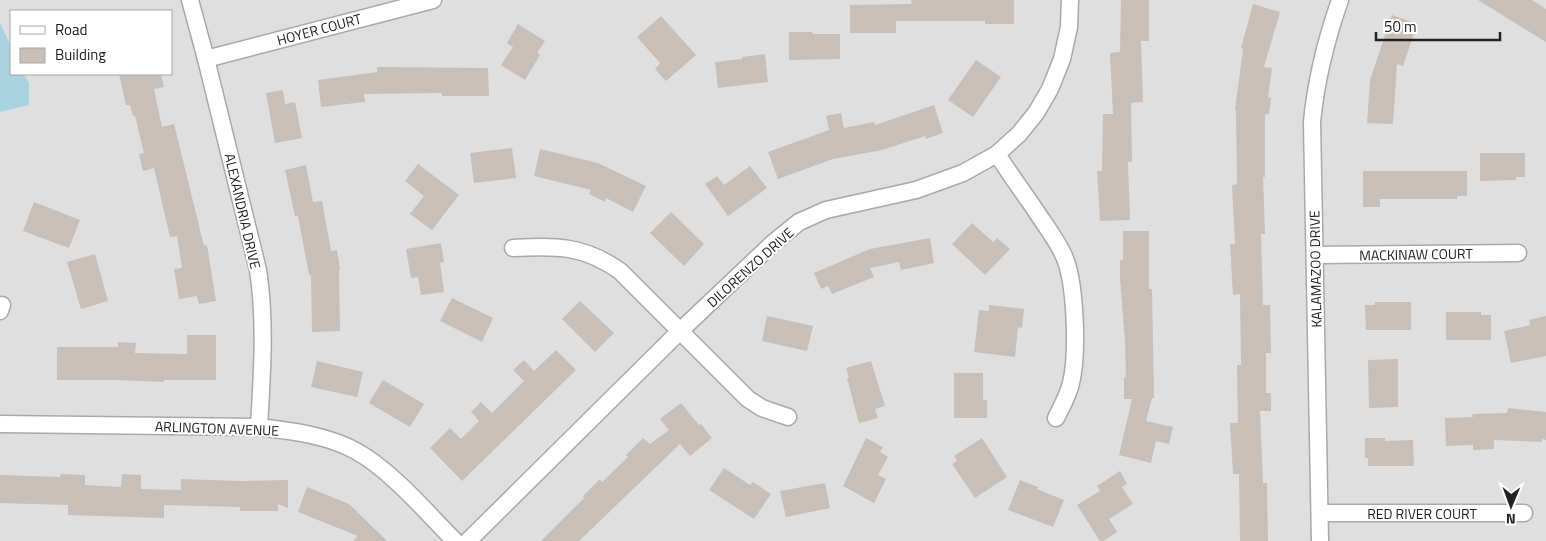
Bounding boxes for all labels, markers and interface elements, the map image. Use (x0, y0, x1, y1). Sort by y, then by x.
street label: HOYER COURT (274, 7, 364, 50)
legend (10, 10, 172, 75)
scale bar (1376, 10, 1500, 42)
text: 50 m (1384, 15, 1417, 38)
text: Road (55, 18, 87, 41)
text: Building (55, 43, 106, 66)
street label: ALEXANDRIA DRIVE (220, 151, 267, 271)
street label: KALAMAZOO DRIVE (1303, 210, 1327, 328)
street label: DILORENZO DRIVE (702, 222, 798, 312)
street label: MACKINAW COURT (1359, 243, 1474, 265)
street label: ARLINGTON AVENUE (155, 415, 280, 441)
north arrow (1486, 481, 1536, 531)
street label: RED RIVER COURT (1367, 503, 1477, 524)
text: N (1506, 509, 1516, 530)

